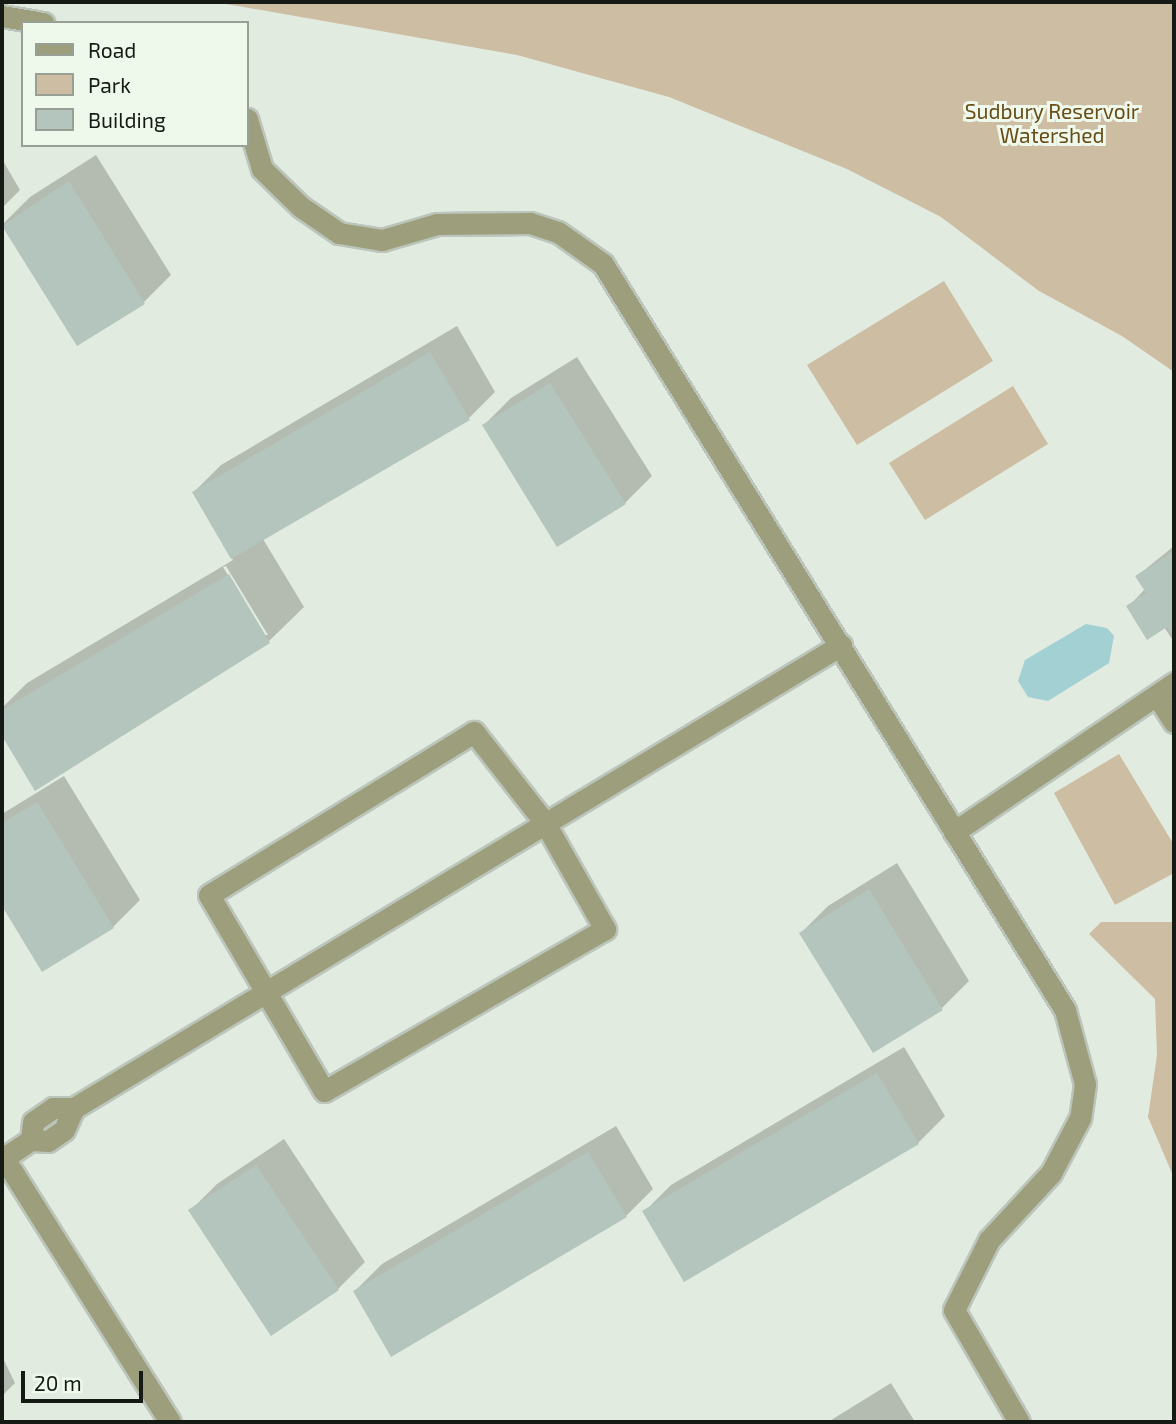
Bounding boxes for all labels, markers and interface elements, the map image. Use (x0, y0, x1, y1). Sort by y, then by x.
legend (21, 21, 248, 147)
text: Road (88, 37, 136, 62)
text: Park (88, 72, 131, 97)
park label: Sudbury Reservoir Watershed (964, 98, 1140, 148)
text: Building (88, 107, 166, 132)
scale bar (24, 1358, 147, 1402)
text: 20 m (34, 1370, 82, 1395)

